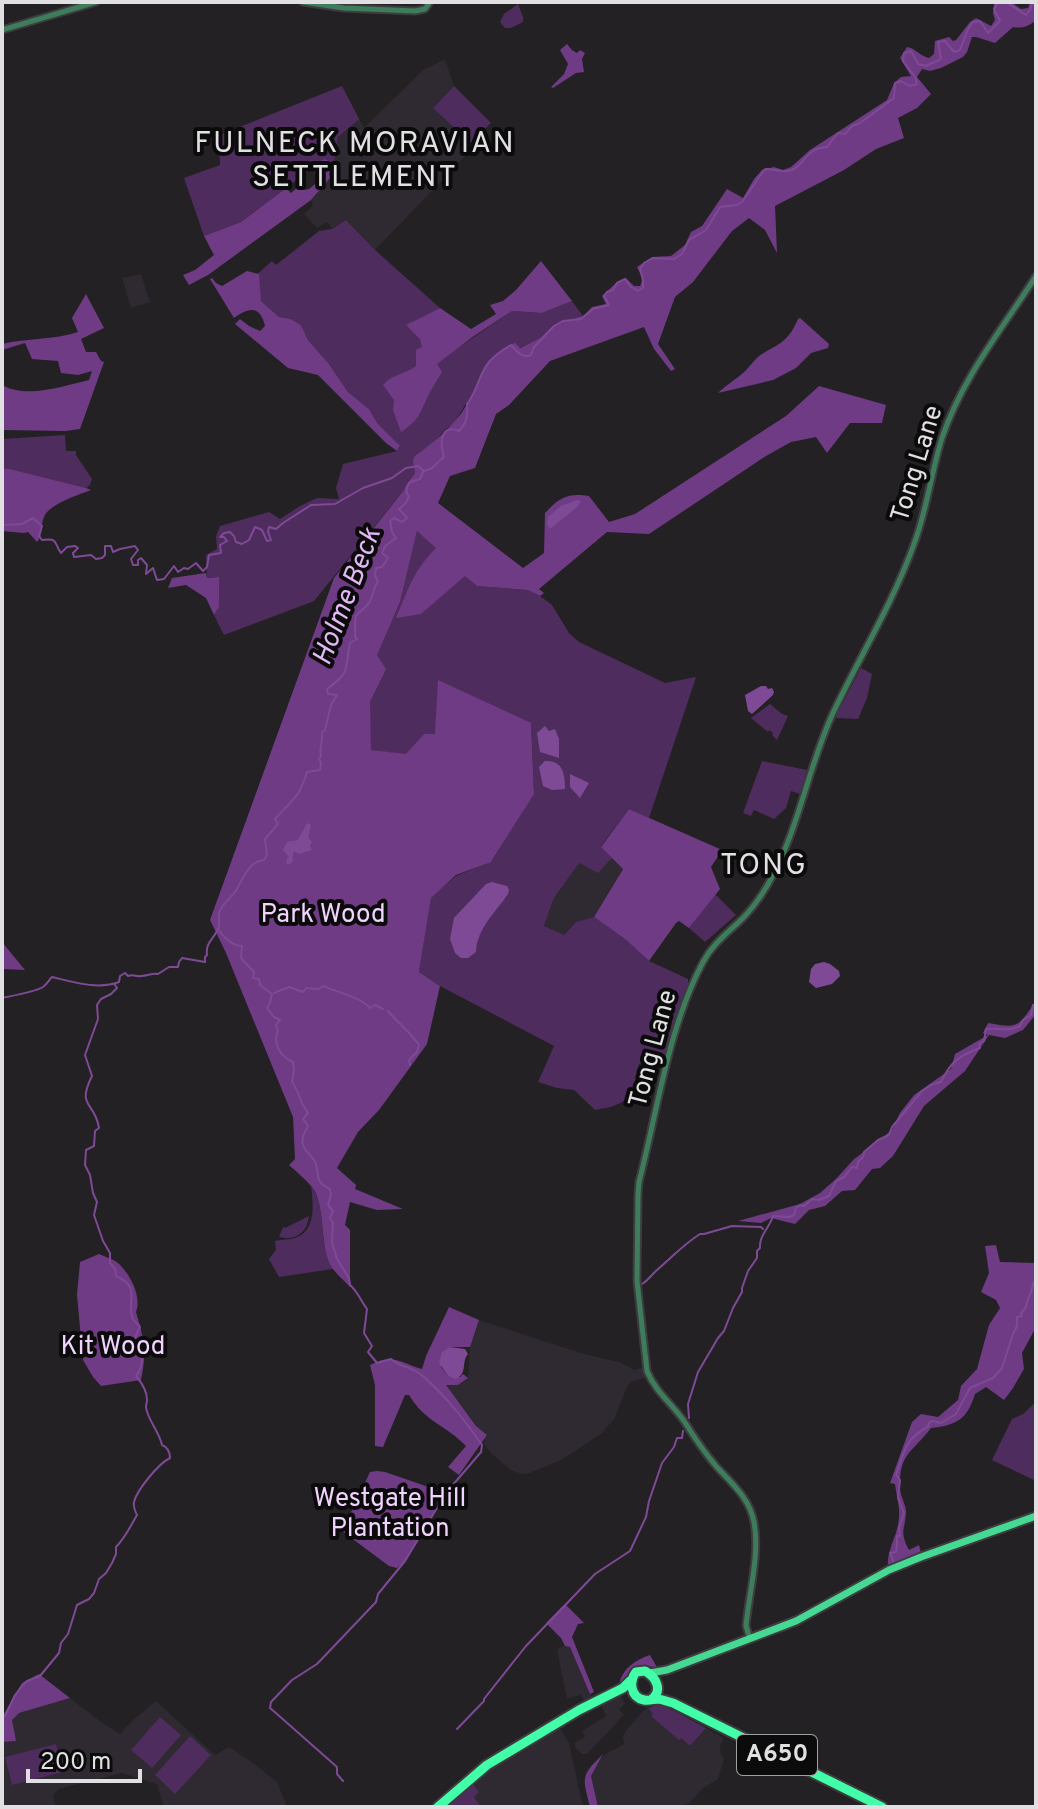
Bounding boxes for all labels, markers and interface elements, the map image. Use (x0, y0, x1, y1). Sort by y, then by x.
district label: FULNECK MORAVIAN SETTLEMENT (194, 126, 516, 197)
street label: Tong Lane (885, 402, 951, 526)
water label: Holme Beck (305, 522, 391, 671)
district label: TONG (720, 848, 808, 885)
park label: Park Wood (260, 899, 386, 932)
street label: Tong Lane (622, 987, 686, 1111)
park label: Kit Wood (61, 1331, 165, 1364)
park label: Westgate Hill Plantation (314, 1483, 466, 1546)
scale bar (28, 1733, 140, 1783)
road number: A650 (737, 1735, 817, 1775)
text: 200 m (40, 1748, 111, 1778)

